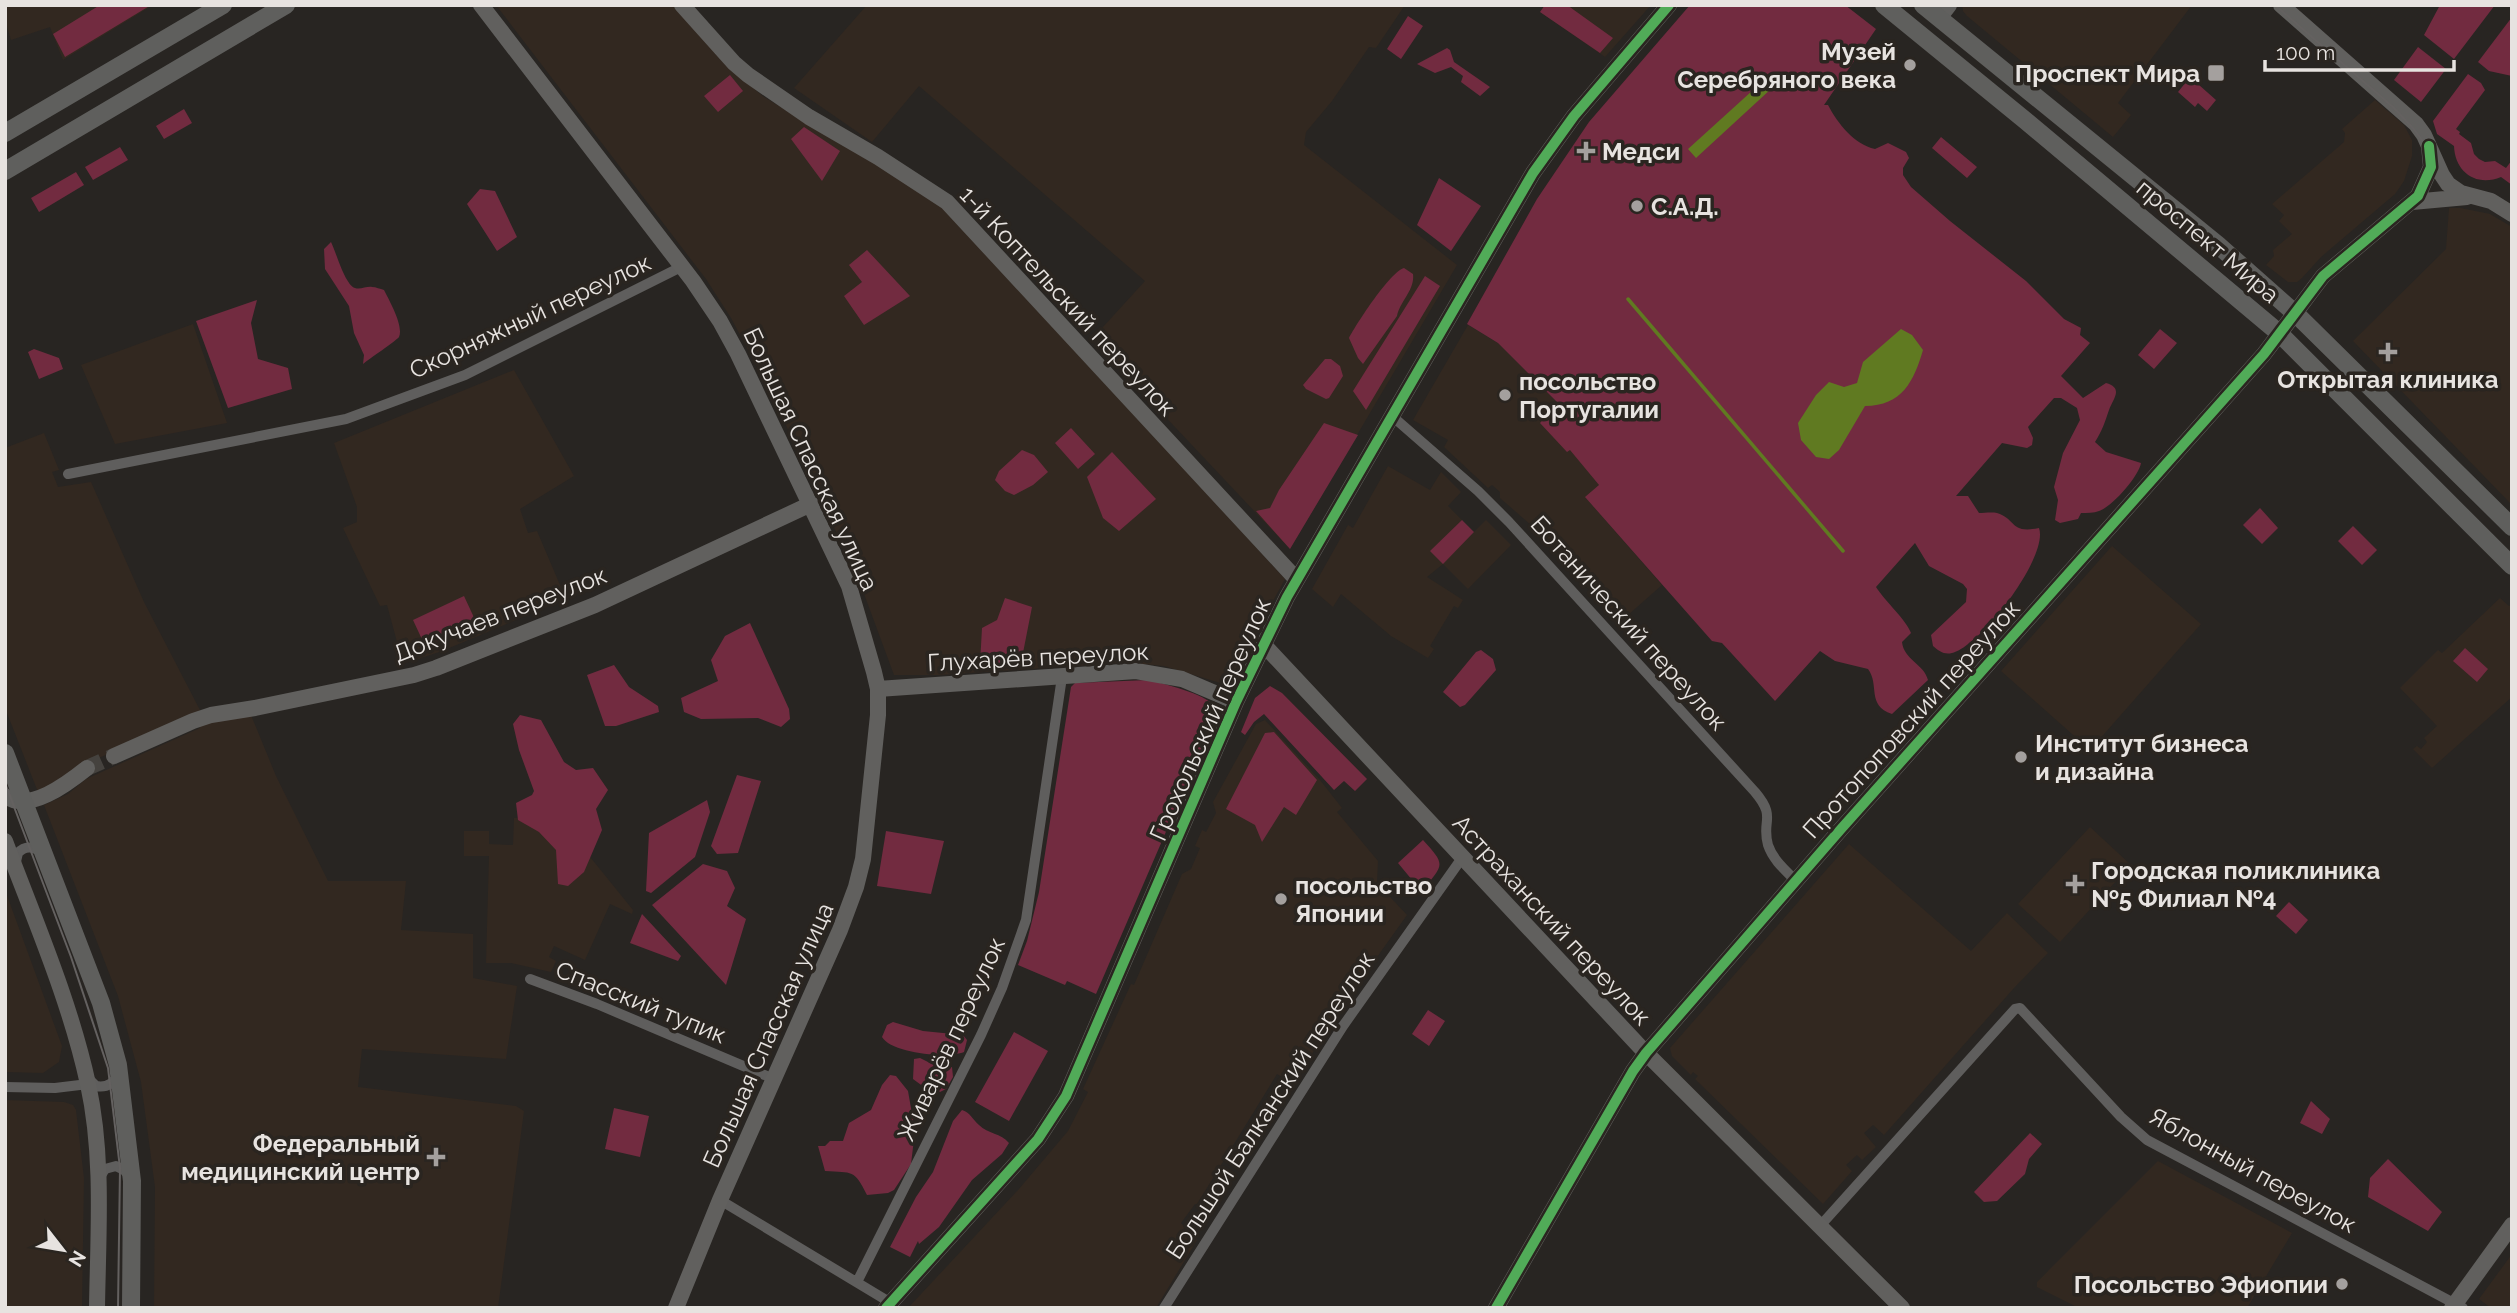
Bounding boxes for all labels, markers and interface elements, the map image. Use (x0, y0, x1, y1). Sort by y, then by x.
scale bar (2265, 28, 2454, 72)
place label: Музей Серебряного века (1677, 37, 1896, 94)
text: 100 m (2276, 40, 2335, 65)
marker: Музей Серебряного века (1902, 57, 1918, 73)
place label: Проспект Мира (2015, 59, 2200, 88)
marker: Проспект Мира (2206, 63, 2226, 83)
place label: Медси (1602, 137, 1680, 166)
marker: Медси (1576, 141, 1596, 161)
street label: проспект Мира (2131, 173, 2285, 309)
street label: 1-й Коптельский переулок (954, 180, 1182, 422)
place label: С.А.Д. (1651, 192, 1719, 221)
marker: С.А.Д. (1629, 198, 1645, 214)
street label: Скорняжный переулок (405, 247, 655, 385)
street label: Большая Спасская улица (737, 323, 885, 595)
marker: Открытая клиника (2378, 342, 2398, 362)
place label: Открытая клиника (2277, 365, 2499, 394)
place label: посольство Португалии (1519, 367, 1659, 424)
marker: посольство Португалии (1497, 387, 1513, 403)
street label: Ботанический переулок (1525, 510, 1733, 736)
street label: Докучаев переулок (389, 560, 611, 668)
street label: Грохольский переулок (1143, 593, 1277, 845)
street label: Протопоповский переулок (1796, 594, 2026, 844)
street label: Глухарёв переулок (927, 637, 1149, 677)
place label: Институт бизнеса и дизайна (2035, 729, 2249, 786)
marker: Институт бизнеса и дизайна (2013, 749, 2029, 765)
street label: Астраханский переулок (1447, 809, 1657, 1031)
place label: Городская поликлиника №5 Филиал №4 (2091, 856, 2381, 913)
place label: посольство Японии (1295, 871, 1432, 928)
marker: Городская поликлиника №5 Филиал №4 (2065, 874, 2085, 894)
marker: посольство Японии (1273, 891, 1289, 907)
street label: Большая Спасская улица (696, 898, 840, 1172)
street label: Живарёв переулок (891, 933, 1011, 1145)
street label: Большой Балканский переулок (1160, 946, 1380, 1264)
street label: Спасский тупик (551, 955, 731, 1049)
street label: Яблонный переулок (2144, 1101, 2362, 1239)
place label: Федеральный медицинский центр (181, 1129, 420, 1186)
marker: Федеральный медицинский центр (426, 1147, 446, 1167)
north arrow (28, 1215, 98, 1285)
text: N (64, 1247, 91, 1271)
place label: Посольство Эфиопии (2074, 1270, 2328, 1299)
marker: Посольство Эфиопии (2334, 1276, 2350, 1292)

